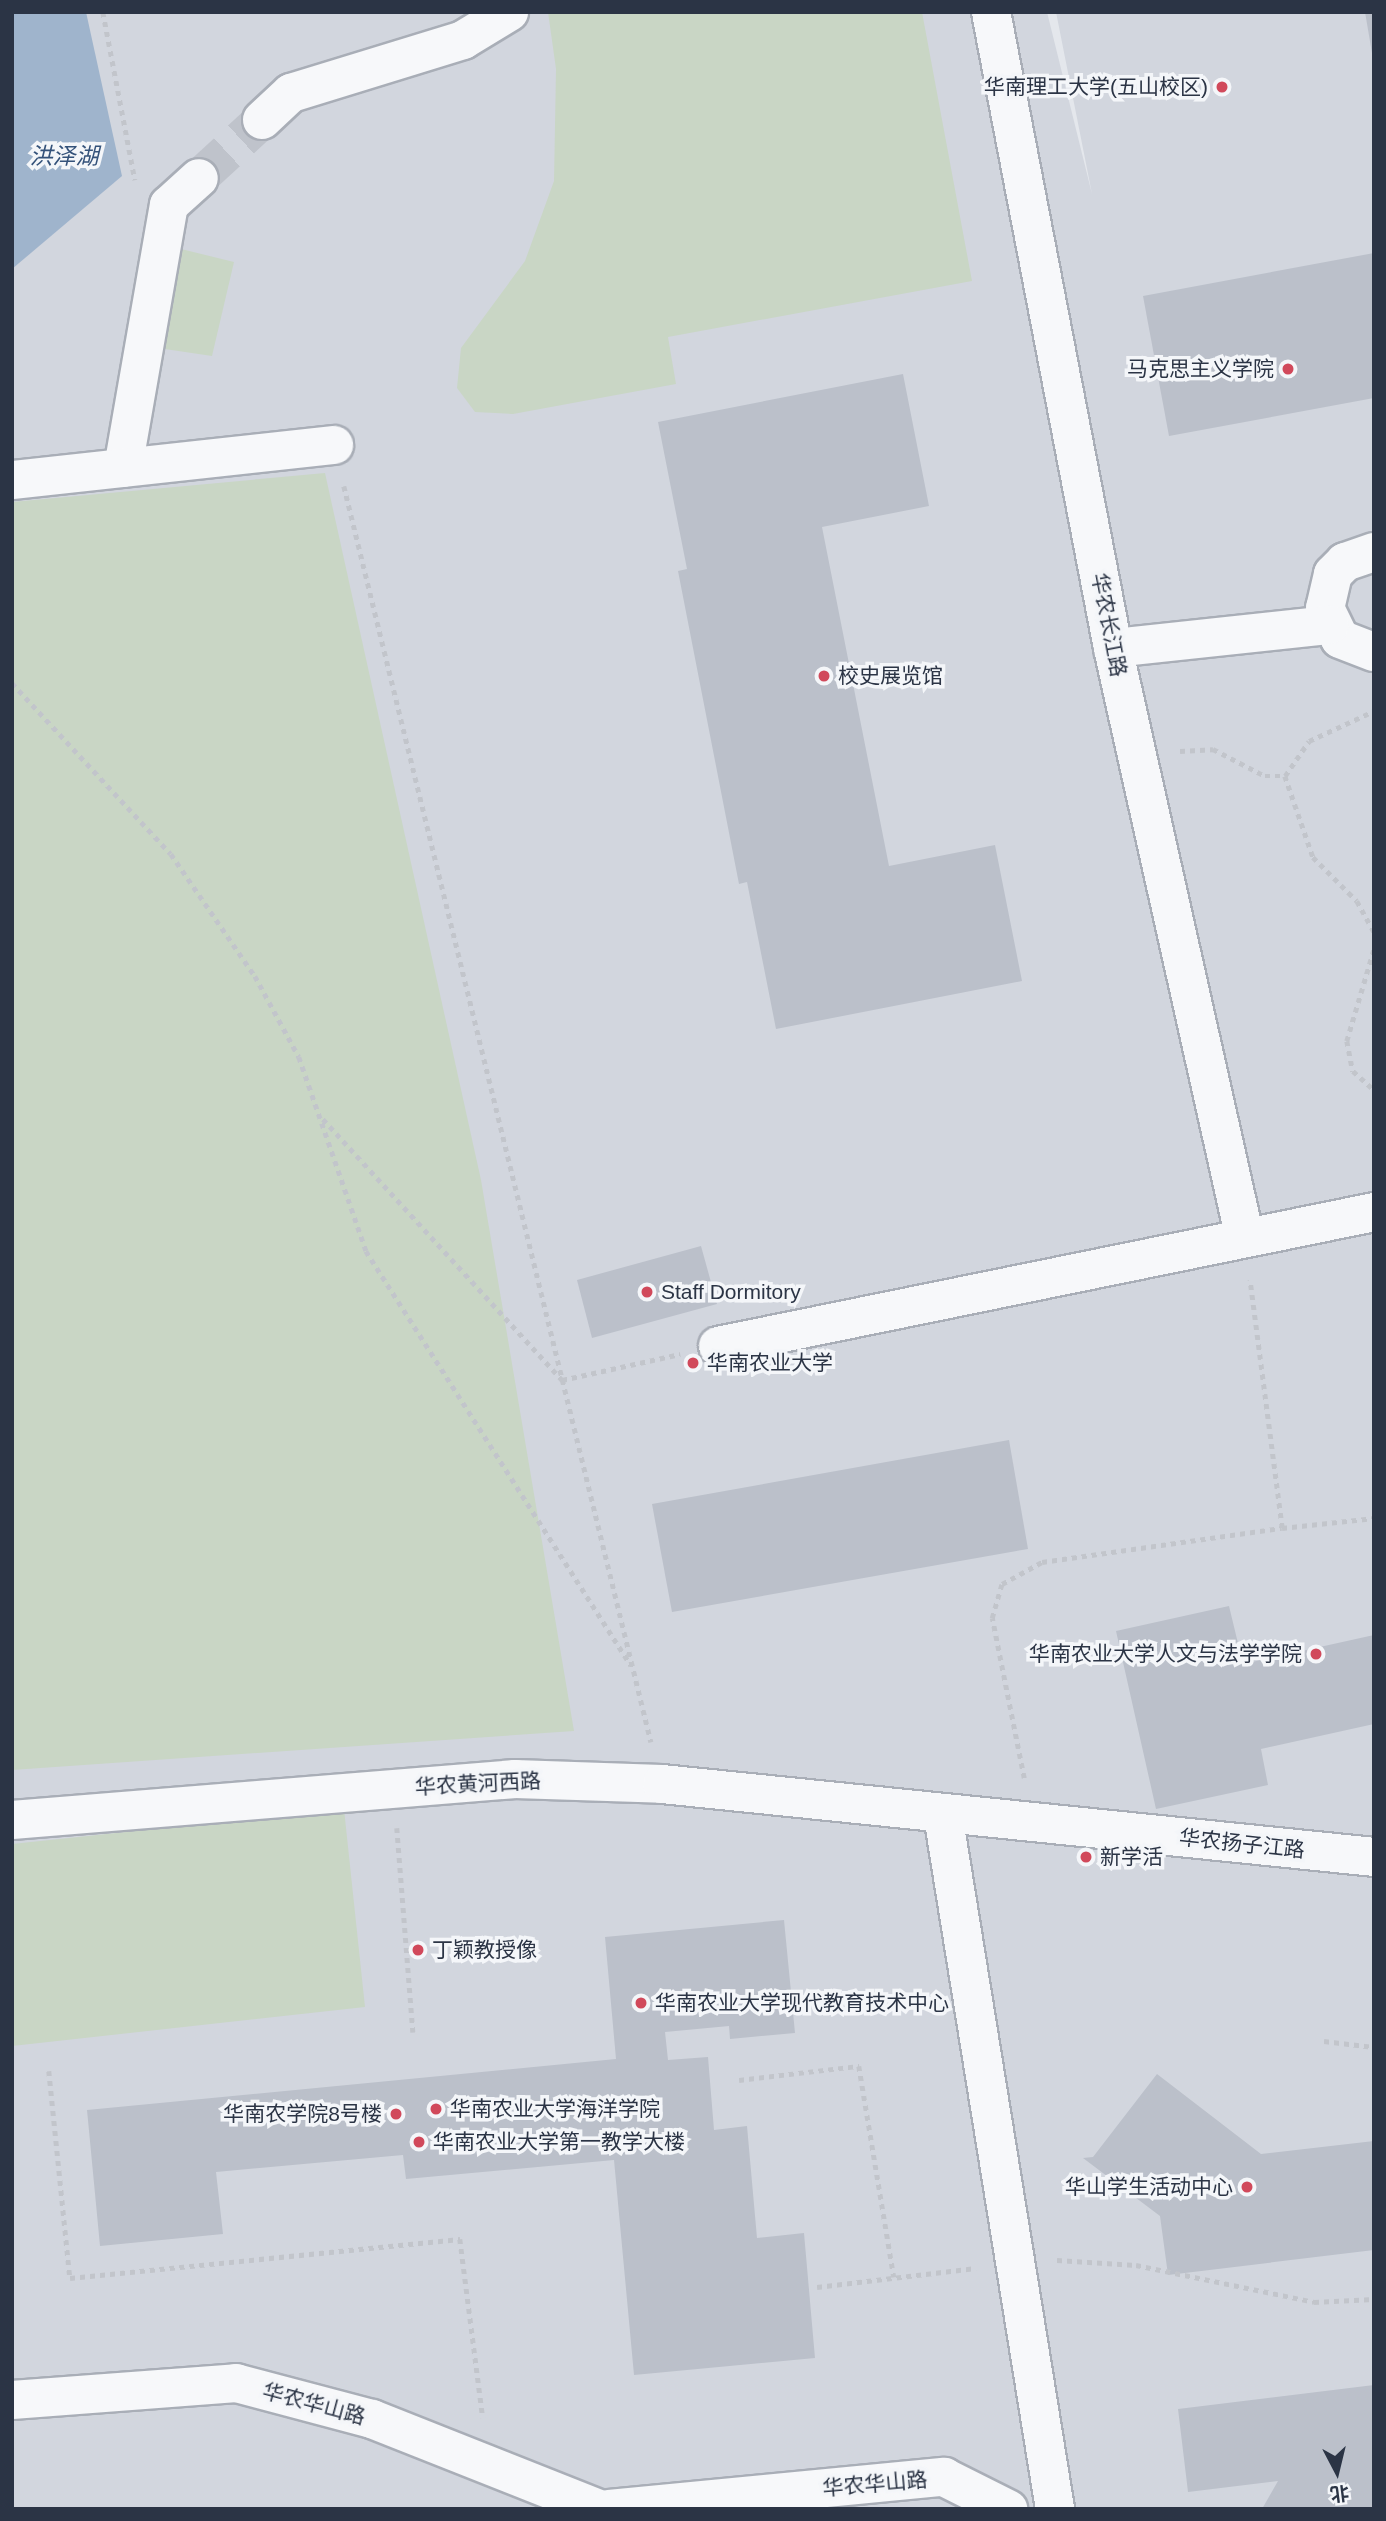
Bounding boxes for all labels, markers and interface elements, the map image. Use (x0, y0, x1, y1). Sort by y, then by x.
place label: 华南理工大学(五山校区) (984, 74, 1208, 100)
marker: 华南理工大学(五山校区) (1214, 79, 1230, 95)
water label: 洪泽湖 (30, 142, 98, 170)
place label: 马克思主义学院 (1127, 356, 1274, 382)
marker: 马克思主义学院 (1280, 361, 1296, 377)
street label: 华农长江路 (1087, 571, 1131, 679)
place label: 校史展览馆 (838, 663, 943, 689)
marker: 校史展览馆 (816, 668, 832, 684)
place label: Staff Dormitory (661, 1279, 801, 1305)
marker: Staff Dormitory (639, 1284, 655, 1300)
place label: 华南农业大学 (707, 1350, 833, 1376)
marker: 华南农业大学 (685, 1355, 701, 1371)
place label: 华南农业大学人文与法学学院 (1029, 1641, 1302, 1667)
marker: 华南农业大学人文与法学学院 (1308, 1646, 1324, 1662)
street label: 华农黄河西路 (414, 1768, 542, 1800)
street label: 华农扬子江路 (1178, 1825, 1306, 1863)
place label: 新学活 (1100, 1844, 1163, 1870)
marker: 新学活 (1078, 1849, 1094, 1865)
place label: 丁颖教授像 (432, 1937, 537, 1963)
marker: 丁颖教授像 (410, 1942, 426, 1958)
place label: 华南农业大学现代教育技术中心 (655, 1990, 949, 2016)
marker: 华南农业大学现代教育技术中心 (633, 1995, 649, 2011)
place label: 华南农业大学海洋学院 (450, 2096, 660, 2122)
place label: 华南农学院8号楼 (223, 2101, 382, 2127)
marker: 华南农业大学海洋学院 (428, 2101, 444, 2117)
marker: 华南农学院8号楼 (388, 2106, 404, 2122)
place label: 华南农业大学第一教学大楼 (433, 2129, 685, 2155)
marker: 华南农业大学第一教学大楼 (411, 2134, 427, 2150)
place label: 华山学生活动中心 (1065, 2174, 1233, 2200)
marker: 华山学生活动中心 (1239, 2179, 1255, 2195)
street label: 华农华山路 (260, 2378, 368, 2430)
north arrow (1302, 2437, 1372, 2507)
street label: 华农华山路 (822, 2467, 928, 2501)
text: 北 (1329, 2482, 1350, 2505)

